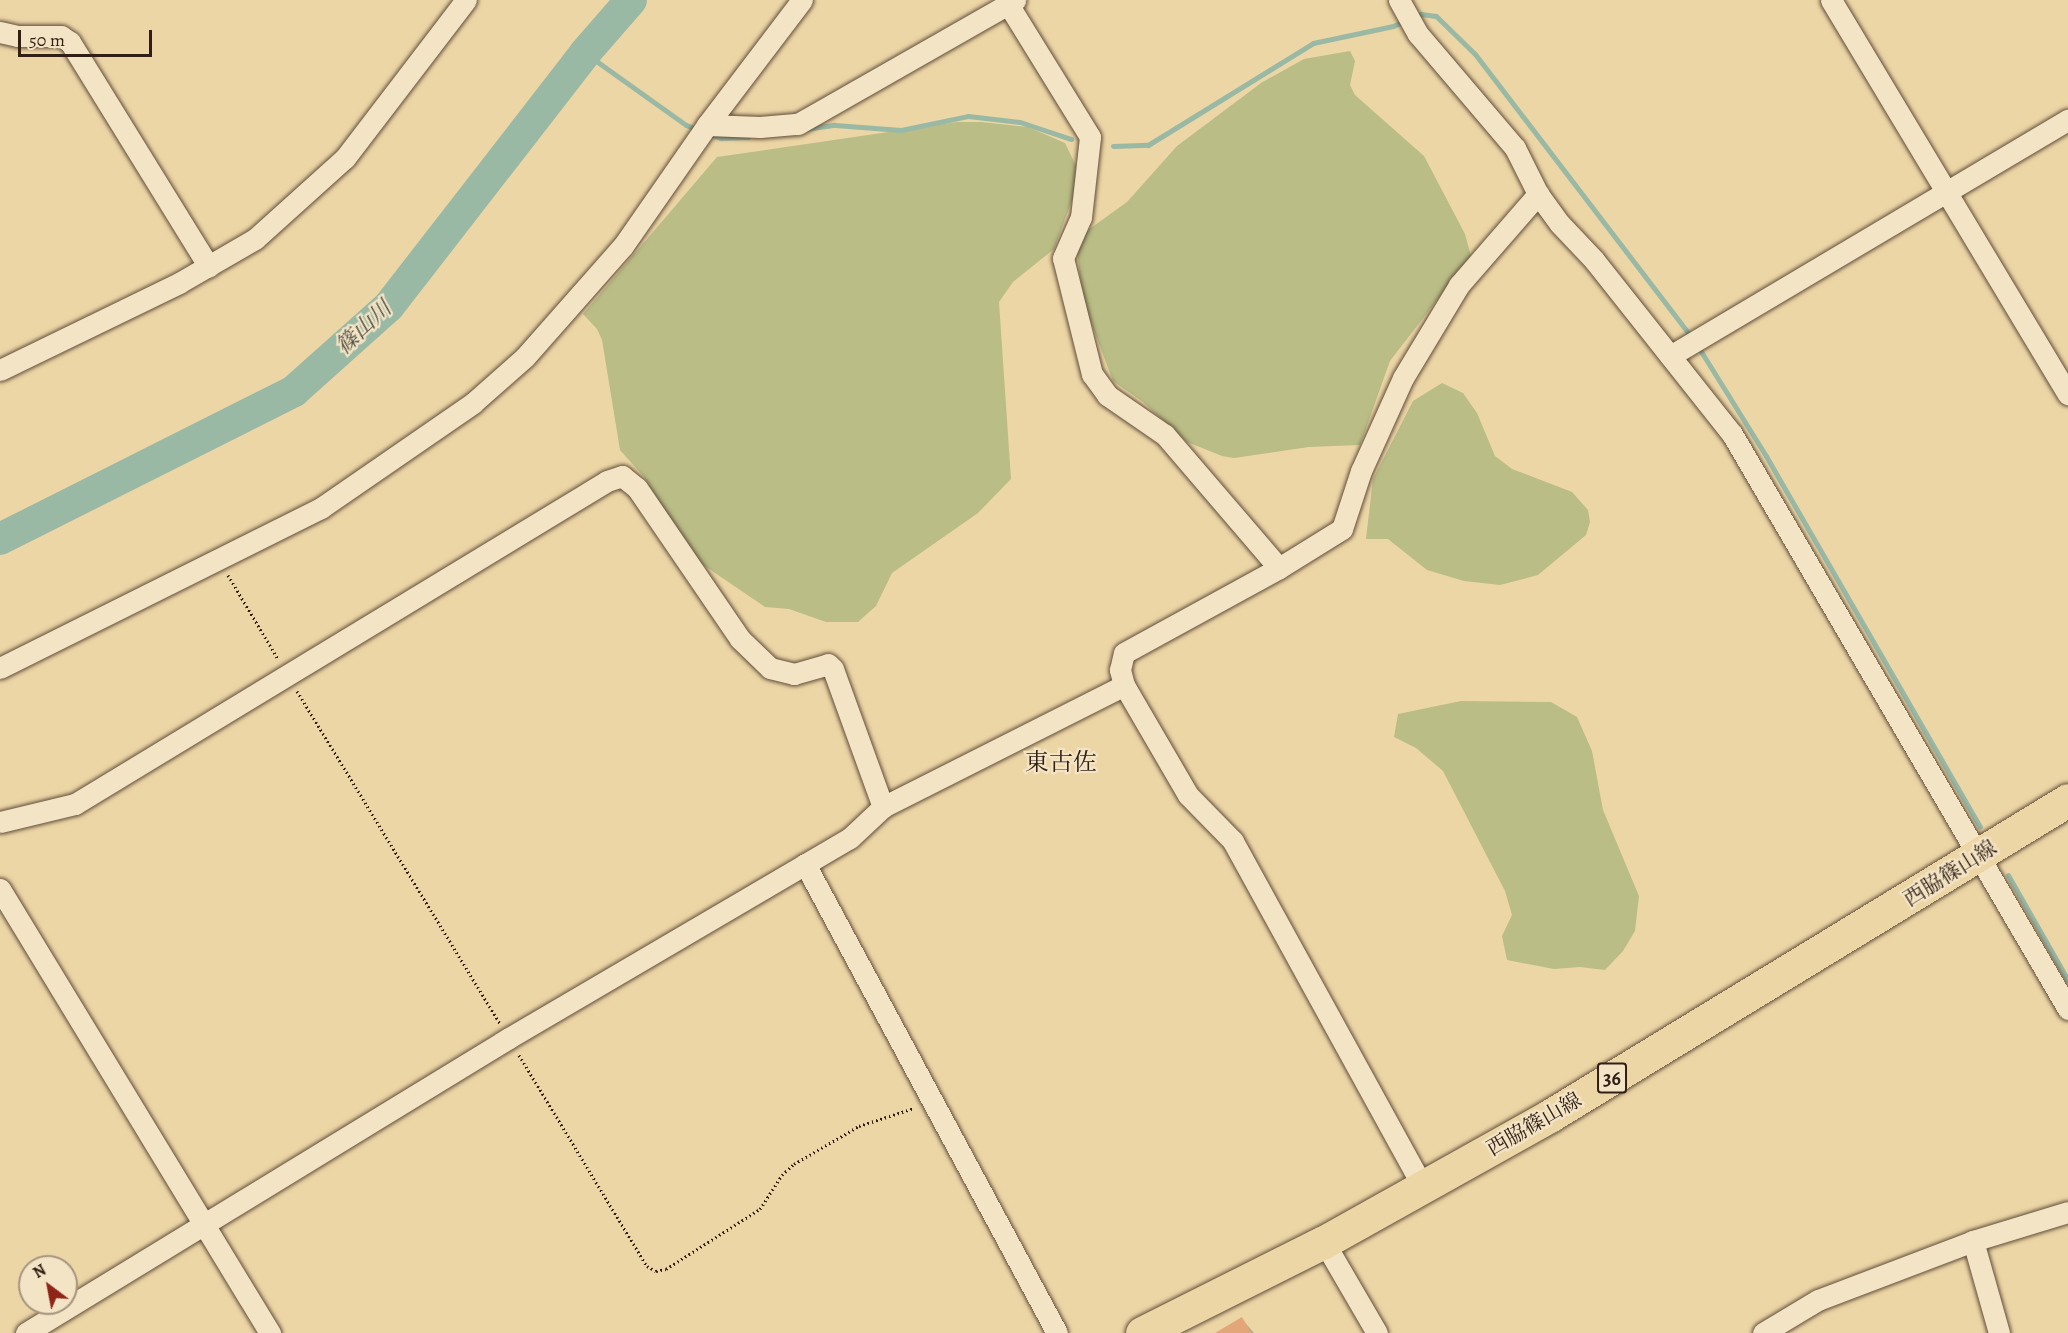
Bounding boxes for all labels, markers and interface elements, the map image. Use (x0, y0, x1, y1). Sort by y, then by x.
scale bar (21, 18, 154, 56)
text: 50 m (29, 28, 65, 52)
water label: 篠山川 (331, 296, 397, 360)
district label: 東古佐 (1025, 749, 1097, 777)
street label: 西脇篠山線 (1899, 834, 2001, 912)
road number: 36 (1597, 1061, 1627, 1095)
street label: 西脇篠山線 (1482, 1087, 1586, 1161)
north arrow (18, 1255, 78, 1315)
text: N (29, 1259, 50, 1284)

